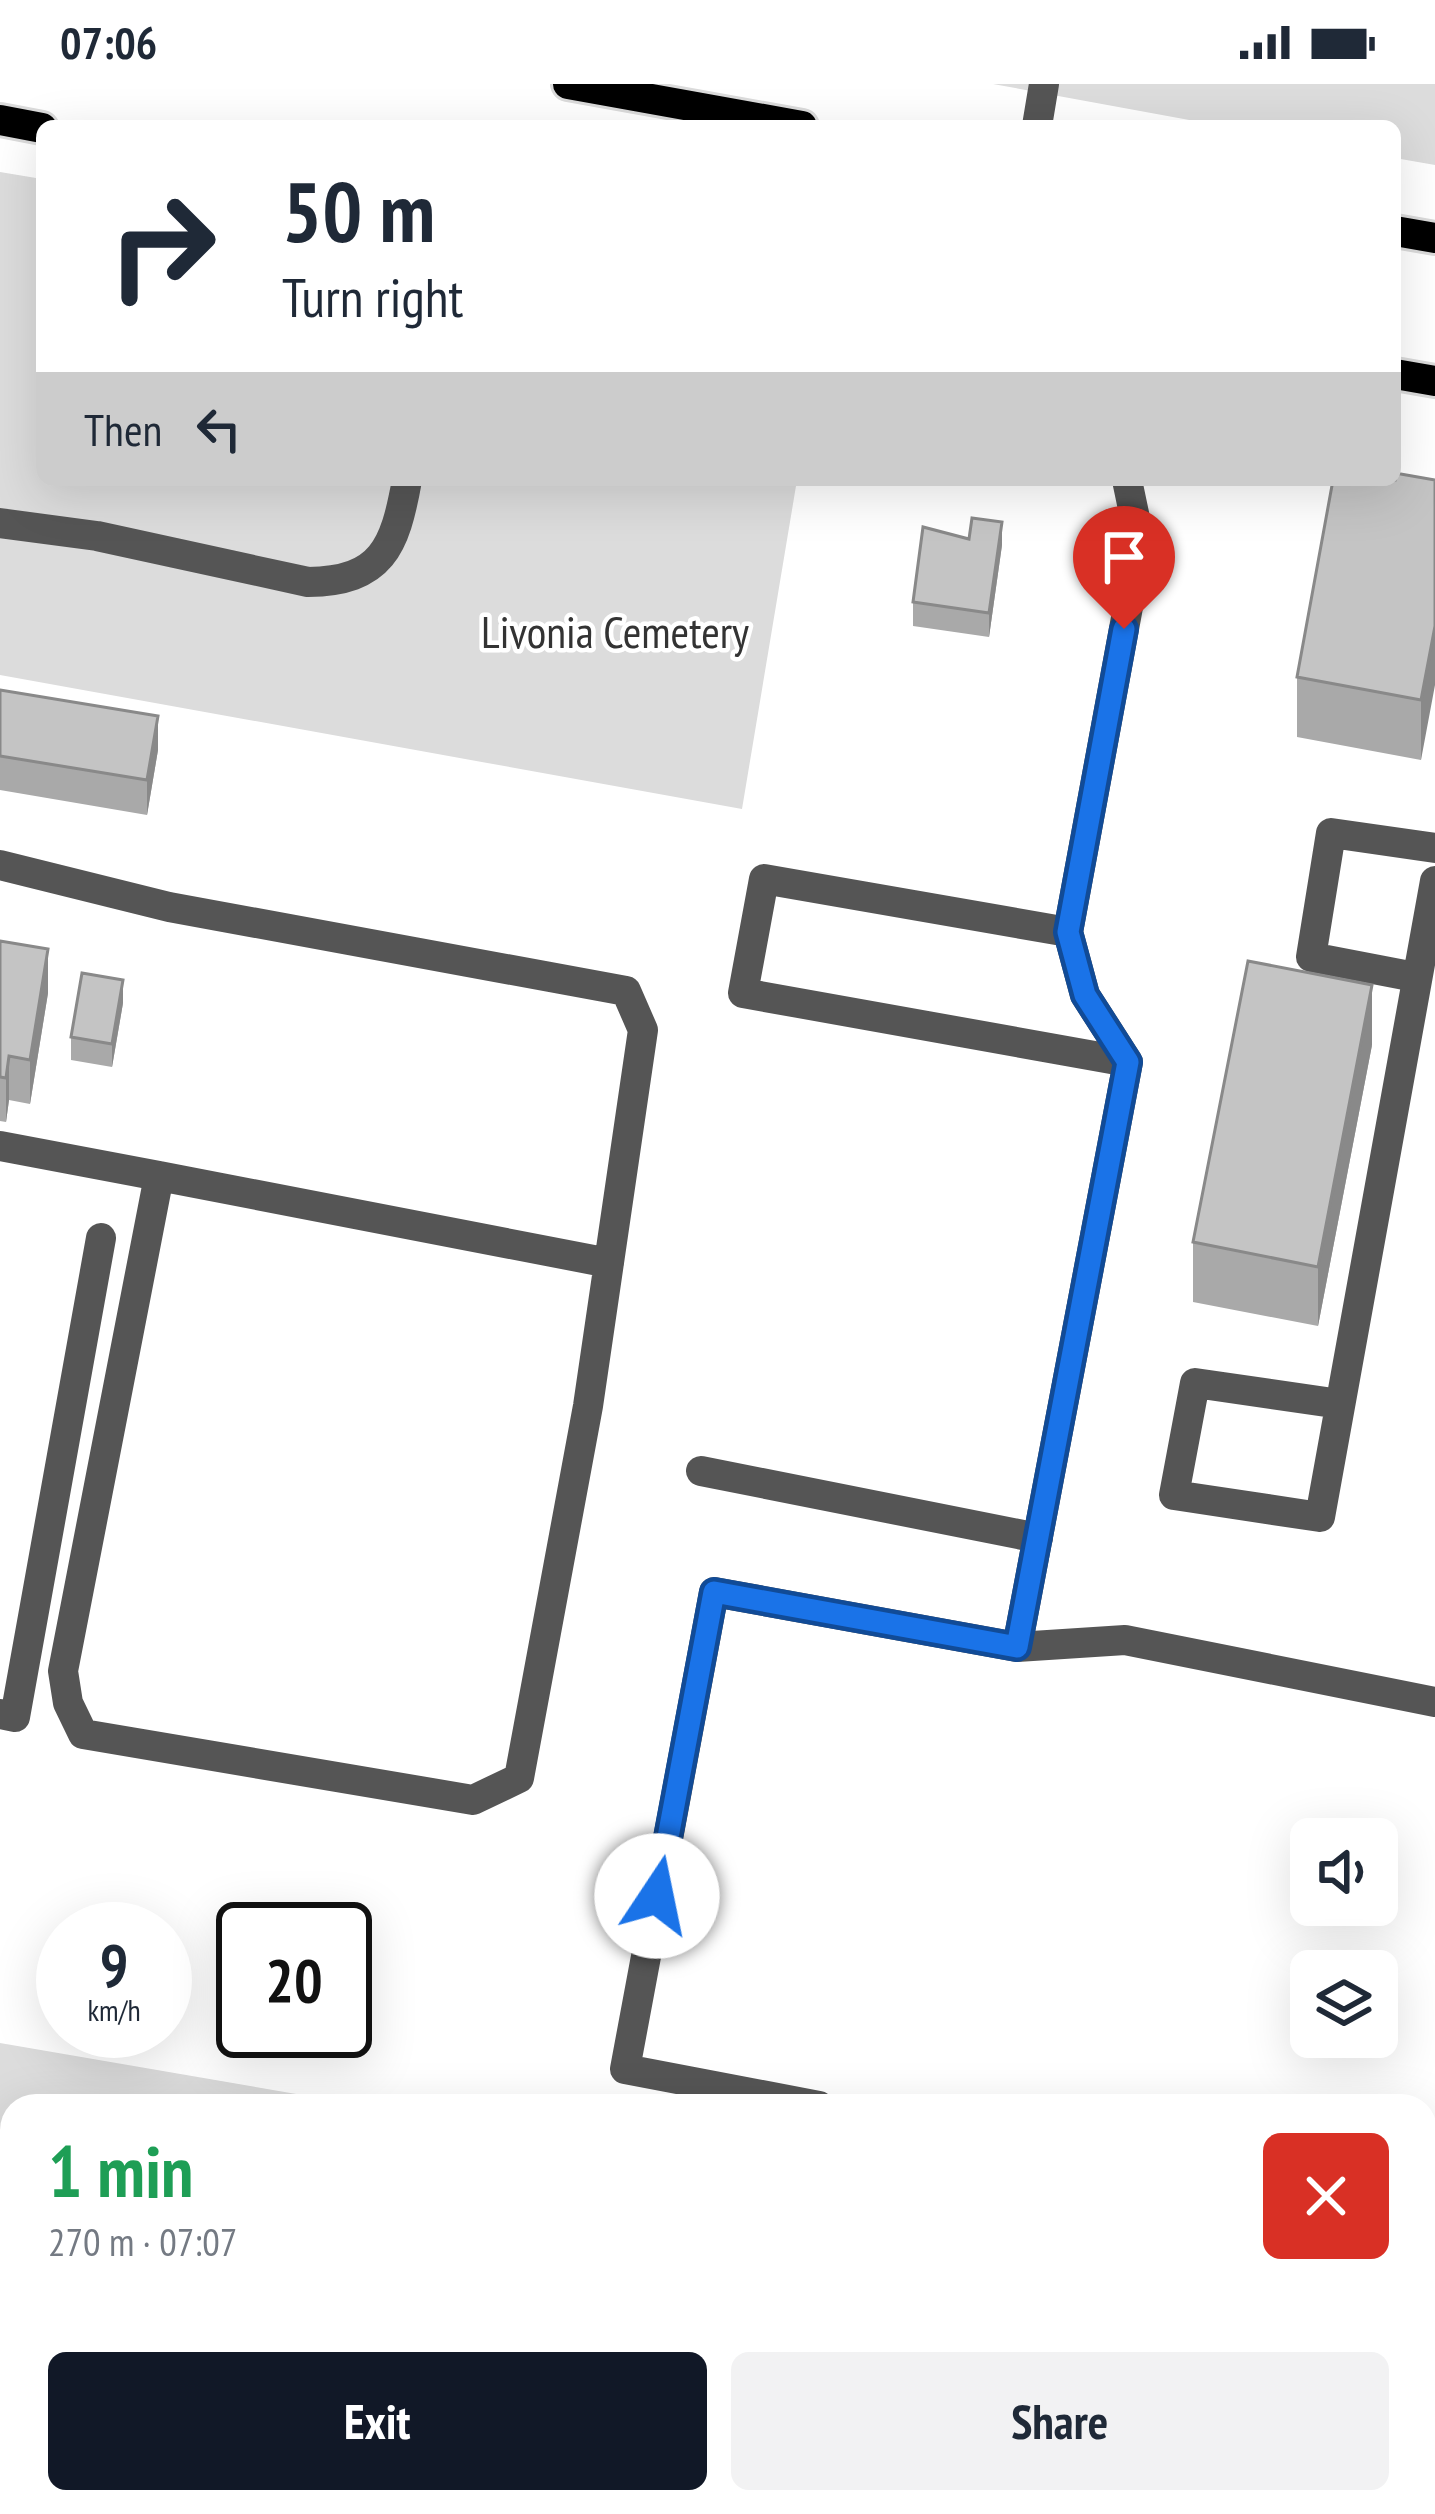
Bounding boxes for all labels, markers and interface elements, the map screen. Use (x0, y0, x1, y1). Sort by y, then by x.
text: 07:06 (60, 13, 157, 71)
text: 50 m (282, 156, 435, 265)
icon: right (84, 168, 240, 324)
text: Turn right (282, 262, 463, 332)
icon: left (186, 396, 252, 462)
text: Then (84, 400, 162, 458)
pin (1073, 506, 1175, 629)
icon: arrive (1091, 524, 1157, 590)
park label: Livonia Cemetery (481, 602, 749, 660)
map controls (1290, 1818, 1398, 2058)
button: sound (1290, 1818, 1398, 1926)
position arrow (594, 1833, 720, 1959)
speed limit sign: 20 (216, 1902, 372, 2058)
text: 9 (100, 1926, 128, 2004)
button: layers (1290, 1950, 1398, 2058)
text: km/h (87, 1990, 141, 2029)
text: 1 min (48, 2124, 193, 2217)
button: close (1263, 2133, 1389, 2259)
text: 270 m · 07:07 (48, 2216, 237, 2267)
button: Exit (48, 2352, 707, 2490)
button: Share (731, 2352, 1389, 2490)

